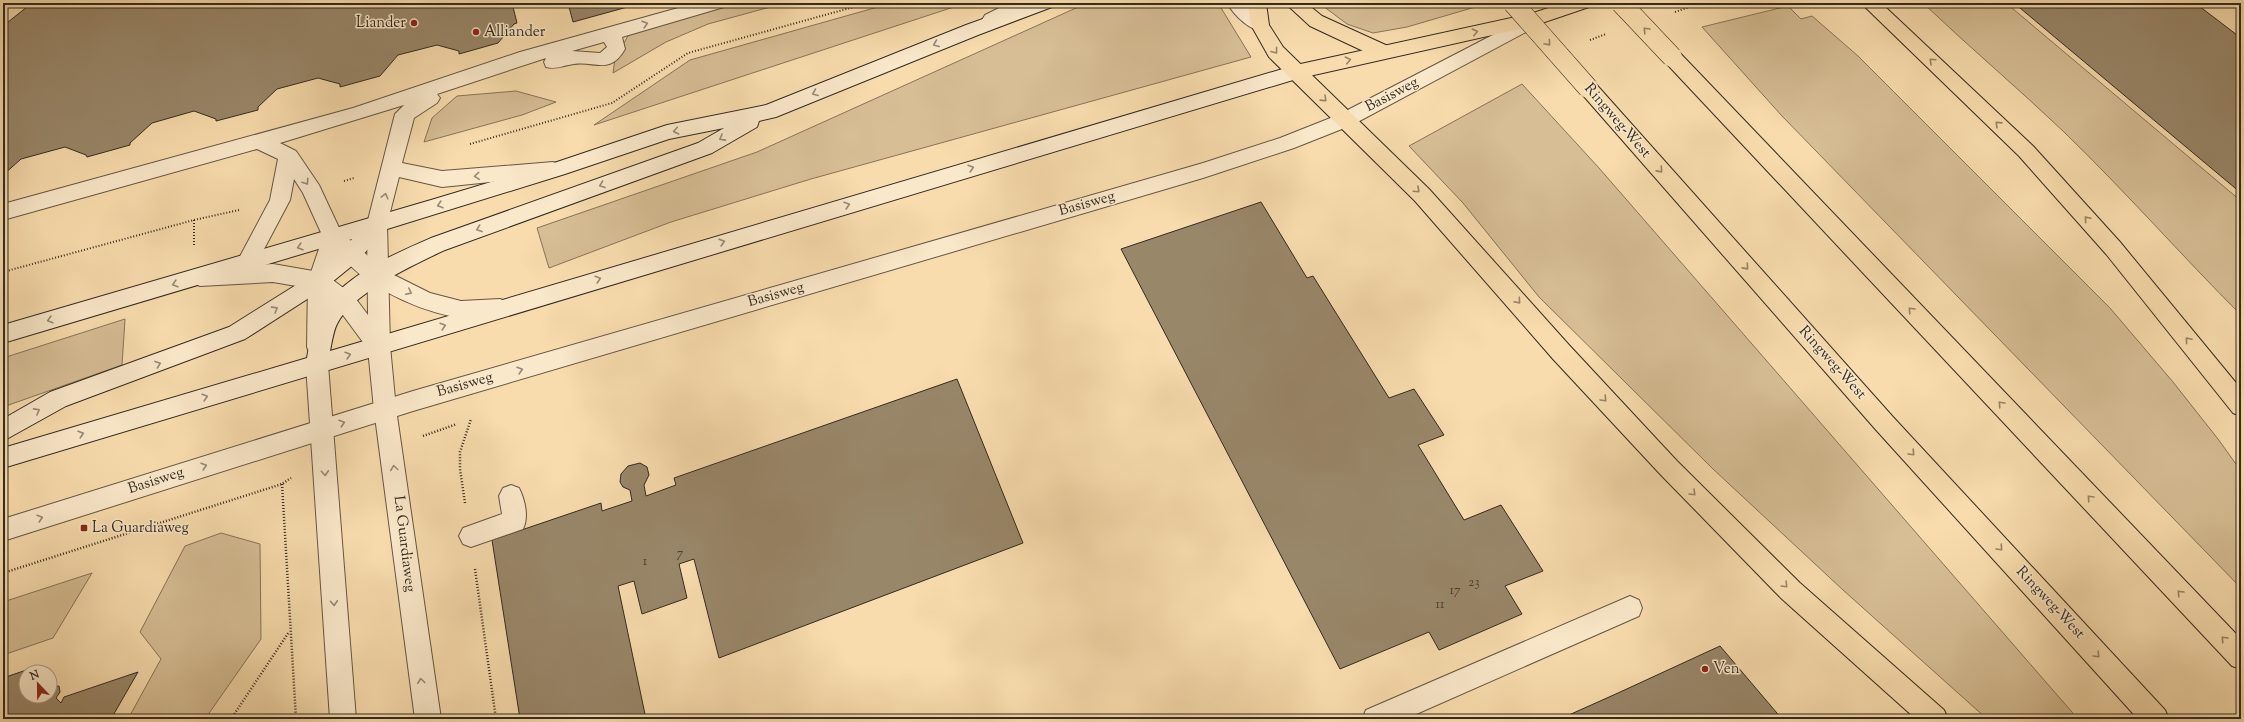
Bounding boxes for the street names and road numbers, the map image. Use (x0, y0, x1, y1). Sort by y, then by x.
street label: Basisweg (1362, 72, 1422, 118)
street label: Ringweg-West (1579, 79, 1655, 163)
street label: Basisweg (1056, 186, 1118, 222)
street label: Basisweg (745, 277, 807, 313)
street label: Ringweg-West (1793, 322, 1871, 404)
street label: Basisweg (434, 367, 496, 403)
street label: Basisweg (125, 462, 187, 500)
street label: La Guardiaweg (388, 495, 420, 593)
street label: Ringweg-West (2011, 562, 2089, 644)

